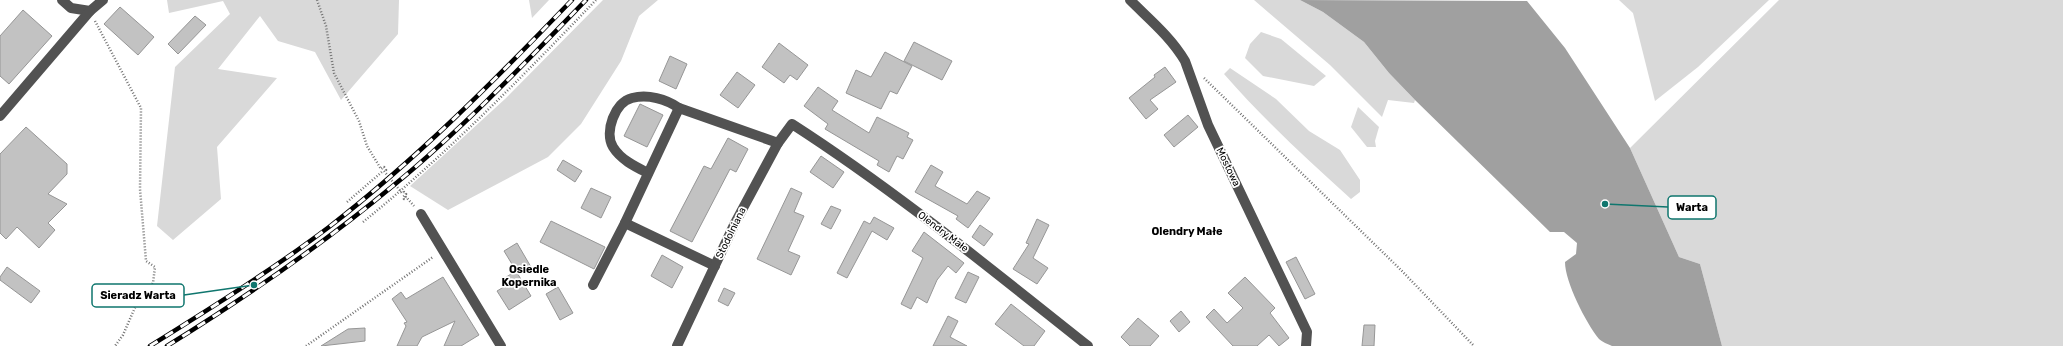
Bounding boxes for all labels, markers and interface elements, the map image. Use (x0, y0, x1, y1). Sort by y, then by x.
street label: Mostowa (1213, 146, 1243, 188)
callout: Warta (1668, 196, 1716, 219)
text: Warta (1676, 201, 1708, 214)
street label: Stodolniana (713, 205, 749, 261)
street label: Olendry Małe (915, 209, 971, 255)
district label: Olendry Małe (1151, 225, 1223, 238)
district label: Osiedle Kopernika (501, 263, 557, 289)
callout: Sieradz Warta (92, 284, 184, 307)
text: Sieradz Warta (100, 289, 176, 302)

